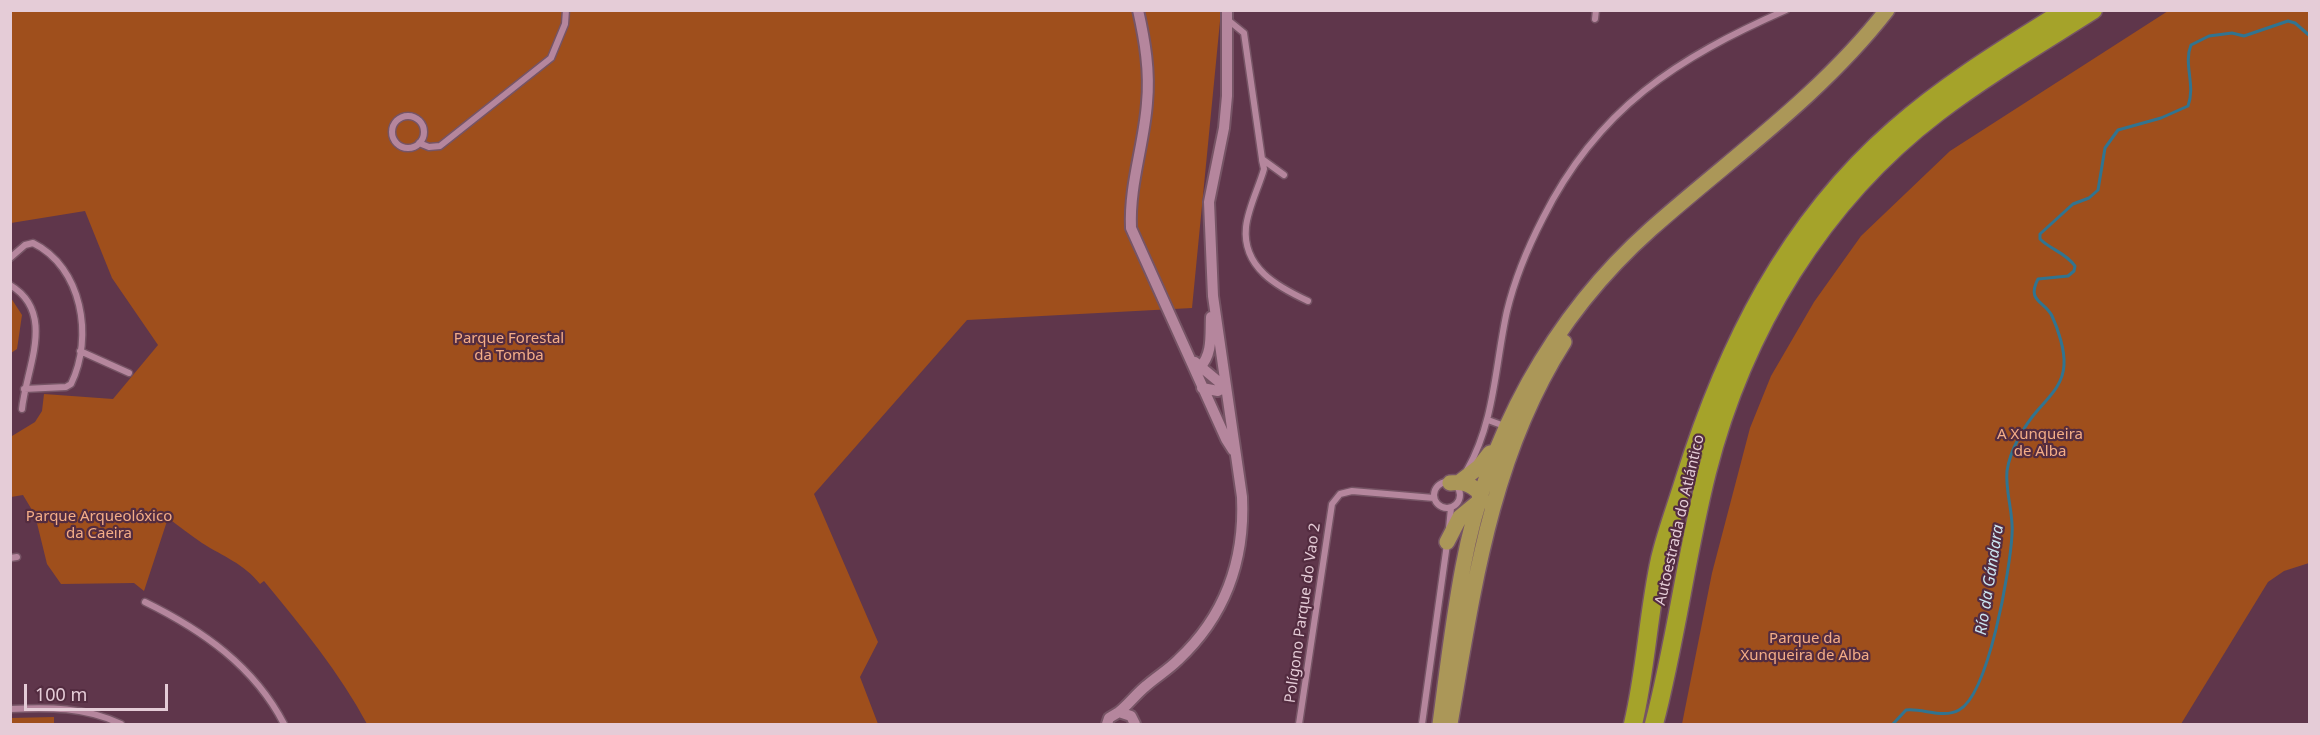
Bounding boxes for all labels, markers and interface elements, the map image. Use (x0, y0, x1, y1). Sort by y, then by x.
park label: Parque Forestal da Tomba (454, 330, 564, 365)
park label: A Xunqueira de Alba (1997, 426, 2083, 461)
street label: Autoestrada do Atlántico (1652, 433, 1708, 607)
park label: Parque Arqueolóxico da Caeira (26, 508, 172, 543)
street label: Polígono Parque do Vao 2 (1281, 522, 1325, 704)
water label: Río da Gándara (1972, 523, 2008, 637)
park label: Parque da Xunqueira de Alba (1740, 630, 1870, 665)
scale bar (27, 672, 171, 710)
text: 100 m (35, 682, 87, 706)

